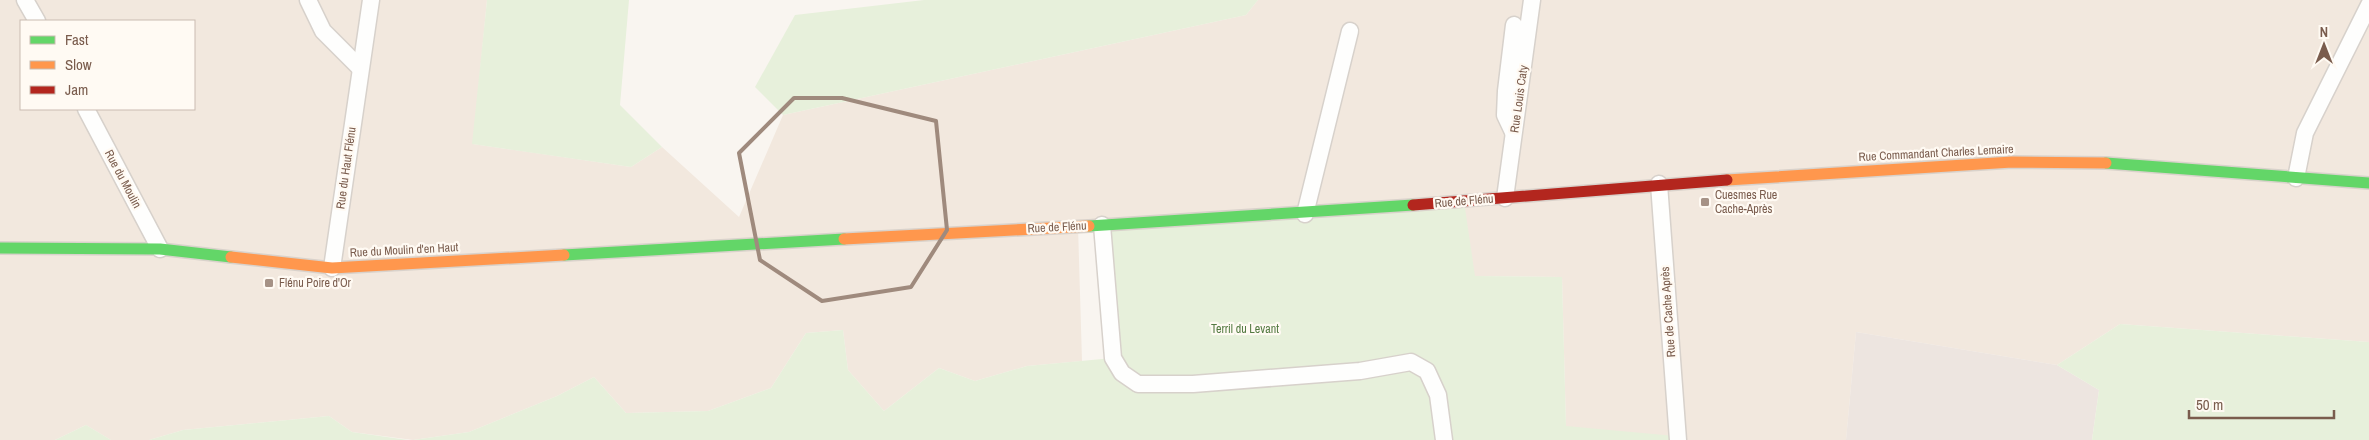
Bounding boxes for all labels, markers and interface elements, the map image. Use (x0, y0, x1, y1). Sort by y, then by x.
legend (20, 20, 195, 110)
north arrow (2299, 20, 2349, 70)
text: N (2320, 23, 2328, 41)
text: Fast (65, 29, 89, 50)
text: Slow (65, 54, 92, 75)
street label: Rue Louis Caty (1506, 64, 1532, 134)
text: Jam (65, 79, 88, 100)
street label: Rue du Haut Flénu (332, 126, 360, 210)
street label: Rue Commandant Charles Lemaire (1858, 141, 2014, 165)
street label: Rue du Moulin (101, 147, 145, 211)
place label: Cuesmes Rue Cache-Après (1715, 187, 1777, 217)
street label: Rue de Flénu (1434, 190, 1494, 212)
marker: Cuesmes Rue Cache-Après (1699, 196, 1711, 208)
street label: Rue de Flénu (1027, 217, 1087, 237)
street label: Rue du Moulin d'en Haut (349, 239, 459, 261)
street label: Rue de Cache Après (1657, 266, 1679, 358)
place label: Flénu Poire d'Or (279, 275, 352, 291)
marker: Flénu Poire d'Or (263, 277, 275, 289)
park label: Terril du Levant (1211, 321, 1279, 337)
scale bar (2189, 388, 2334, 420)
text: 50 m (2196, 394, 2223, 415)

